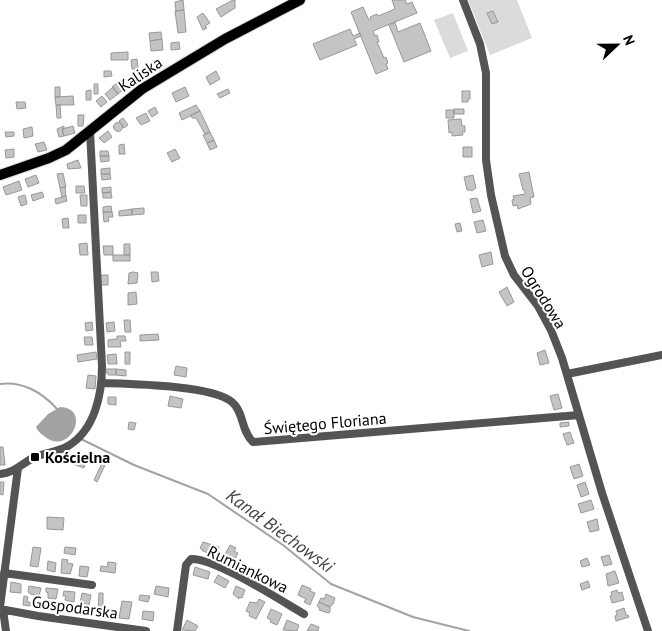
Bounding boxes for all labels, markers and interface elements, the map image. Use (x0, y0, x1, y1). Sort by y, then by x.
north arrow (592, 20, 642, 70)
text: N (619, 32, 639, 48)
street label: Kaliska (114, 52, 166, 96)
street label: Ogrodowa (517, 262, 571, 332)
street label: Świętego Floriana (263, 408, 387, 438)
place label: Kościelna (45, 447, 110, 467)
marker: Kościelna (29, 451, 41, 463)
water label: Kanał Biechowski (222, 484, 340, 578)
street label: Rumiankowa (204, 541, 292, 597)
street label: Gospodarska (31, 591, 119, 623)

